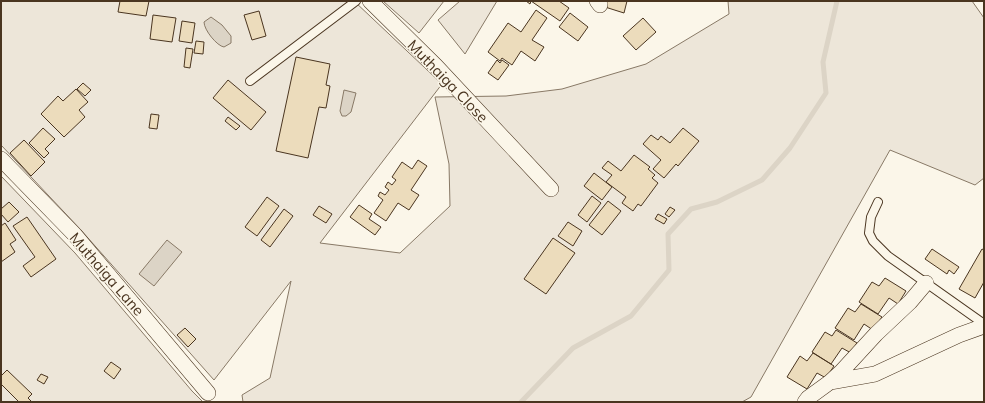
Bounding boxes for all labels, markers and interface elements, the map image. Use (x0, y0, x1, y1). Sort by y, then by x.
street label: Muthaiga Close (404, 36, 492, 126)
street label: Muthaiga Lane (66, 228, 148, 320)

